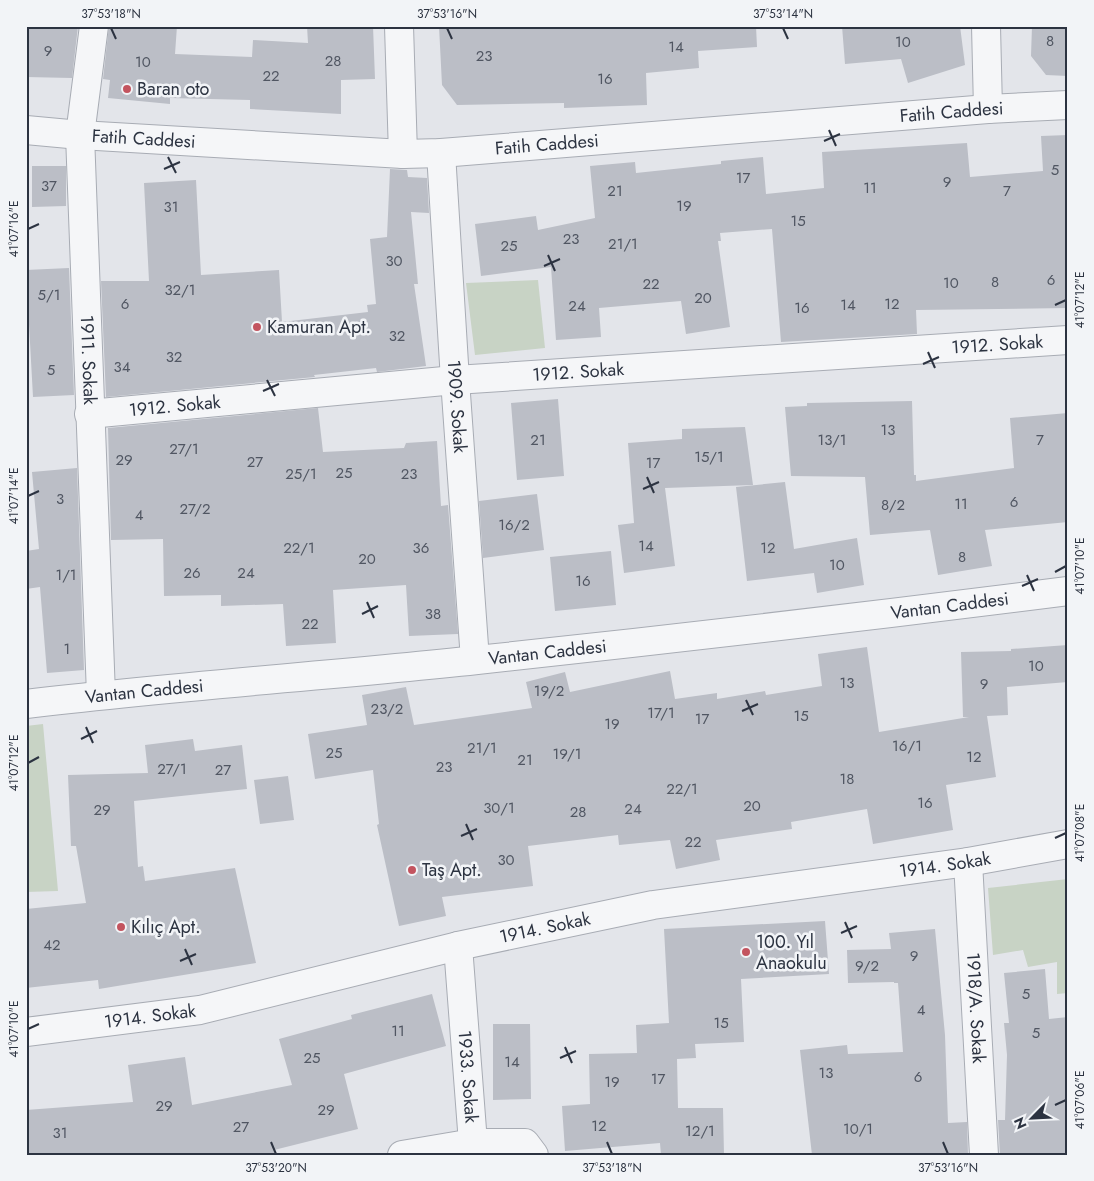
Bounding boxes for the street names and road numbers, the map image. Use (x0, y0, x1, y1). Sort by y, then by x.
street label: Fatih Caddesi (899, 95, 1004, 129)
street label: Fatih Caddesi (91, 123, 196, 155)
street label: Fatih Caddesi (494, 127, 600, 162)
street label: 1911. Sokak (74, 315, 103, 405)
street label: 1912. Sokak (951, 329, 1044, 361)
street label: 1912. Sokak (531, 356, 625, 388)
street label: 1909. Sokak (441, 359, 473, 454)
street label: 1912. Sokak (128, 389, 222, 423)
street label: Vantan Caddesi (889, 586, 1010, 626)
street label: Vantan Caddesi (487, 633, 608, 672)
street label: Vantan Caddesi (84, 673, 205, 710)
street label: 1914. Sokak (897, 845, 993, 884)
street label: 1914. Sokak (497, 906, 593, 950)
street label: 1918/A. Sokak (960, 952, 992, 1064)
street label: 1914. Sokak (103, 998, 197, 1035)
street label: 1933. Sokak (451, 1029, 484, 1124)

